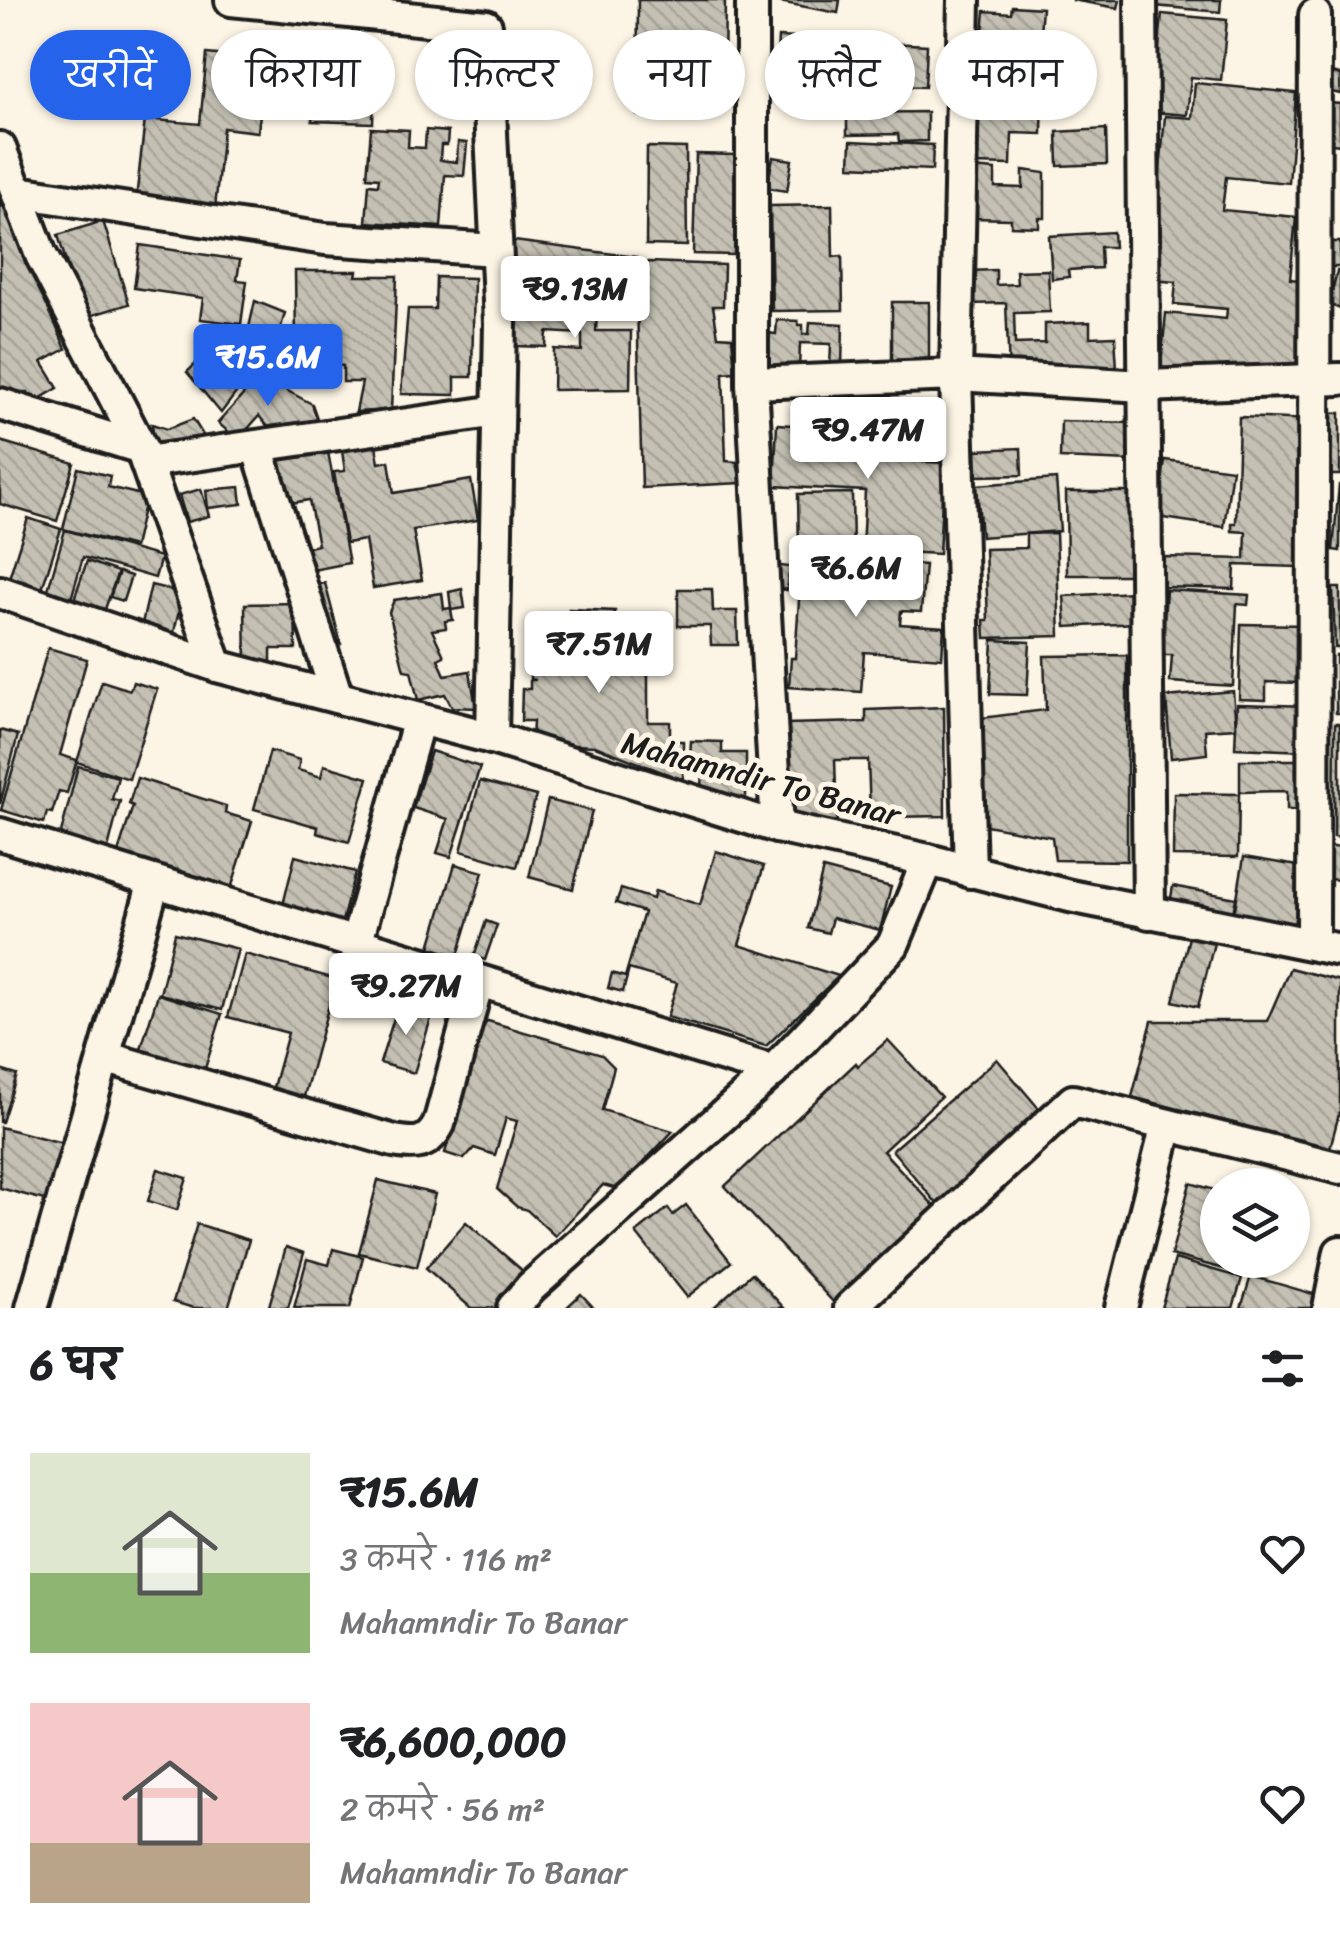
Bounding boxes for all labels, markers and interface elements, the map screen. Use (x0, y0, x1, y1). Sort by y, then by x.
chip: खरीदें (30, 30, 191, 120)
chip: किराया (211, 30, 395, 120)
chip: फ़िल्टर (415, 30, 593, 120)
chip: नया (613, 30, 745, 120)
chip: फ़्लैट (765, 30, 915, 120)
chip: मकान (935, 30, 1097, 120)
pin: ₹9.13M (494, 256, 656, 341)
text: ₹9.13M (523, 260, 627, 317)
pin: ₹15.6M (187, 324, 349, 409)
text: ₹15.6M (215, 328, 321, 385)
pin: ₹9.47M (787, 397, 949, 482)
text: ₹9.47M (812, 401, 924, 458)
pin: ₹6.6M (786, 535, 926, 620)
text: ₹6.6M (811, 539, 901, 596)
pin: ₹7.51M (518, 611, 680, 696)
text: ₹7.51M (546, 615, 652, 672)
street label: Mahamndir To Banar (615, 714, 909, 844)
pin: ₹9.27M (325, 953, 487, 1038)
text: ₹9.27M (351, 957, 461, 1014)
map controls (1200, 1168, 1310, 1278)
button: layers (1200, 1168, 1310, 1278)
text: 6 घर (30, 1328, 121, 1402)
icon: filters (1255, 1341, 1310, 1396)
text: ₹15.6M (340, 1455, 478, 1529)
icon: home (110, 1493, 230, 1613)
icon: heart (1255, 1526, 1310, 1581)
text: 3 कमरे · 116 m² (340, 1531, 552, 1588)
text: Mahamndir To Banar (340, 1594, 627, 1651)
text: ₹6,600,000 (340, 1705, 567, 1779)
icon: home (110, 1743, 230, 1863)
icon: heart (1255, 1776, 1310, 1831)
text: 2 कमरे · 56 m² (340, 1781, 545, 1838)
text: Mahamndir To Banar (340, 1844, 627, 1901)

